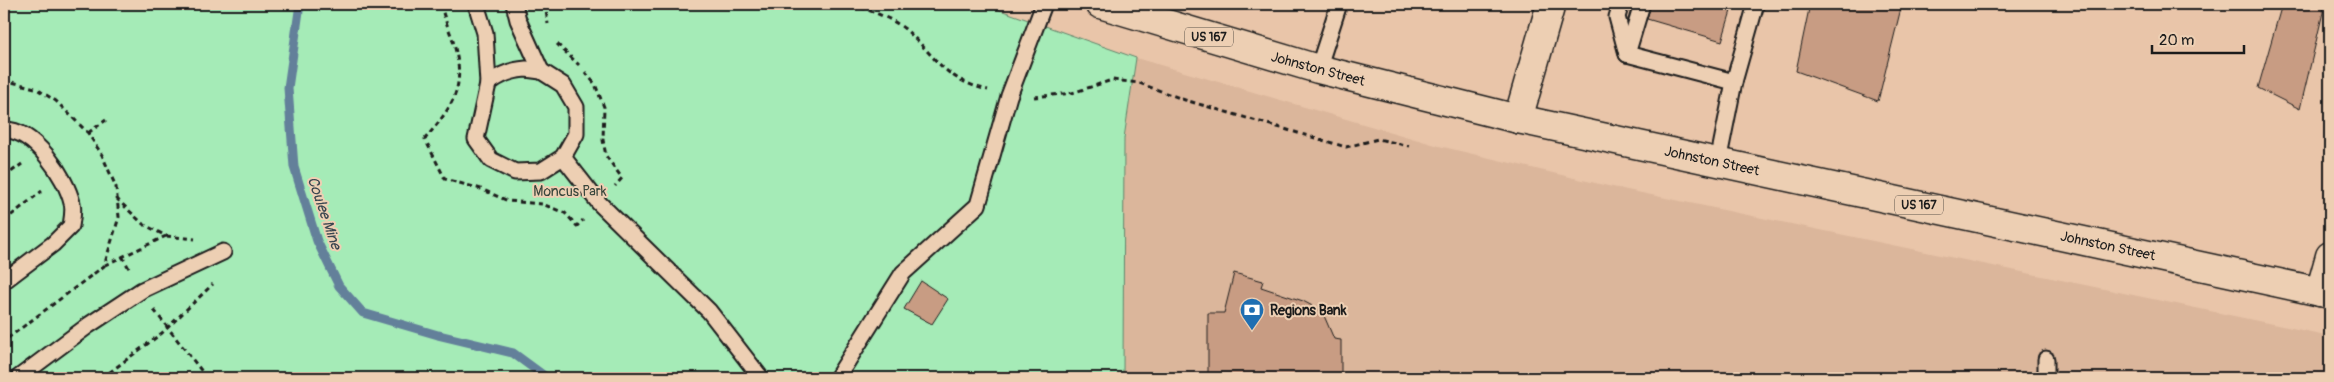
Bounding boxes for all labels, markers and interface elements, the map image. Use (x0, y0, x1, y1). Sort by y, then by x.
scale bar (2152, 22, 2244, 54)
road number: US 167 (1185, 28, 1233, 46)
text: 20 m (2159, 31, 2194, 50)
street label: Johnston Street (1269, 48, 1367, 90)
street label: Johnston Street (1663, 143, 1761, 179)
water label: Coulee Mine (303, 174, 346, 253)
park label: Moncus Park (533, 183, 607, 200)
road number: US 167 (1895, 196, 1943, 214)
street label: Johnston Street (2059, 228, 2157, 264)
bank icon: Regions Bank (1239, 297, 1265, 331)
place label: Regions Bank (1270, 302, 1347, 319)

